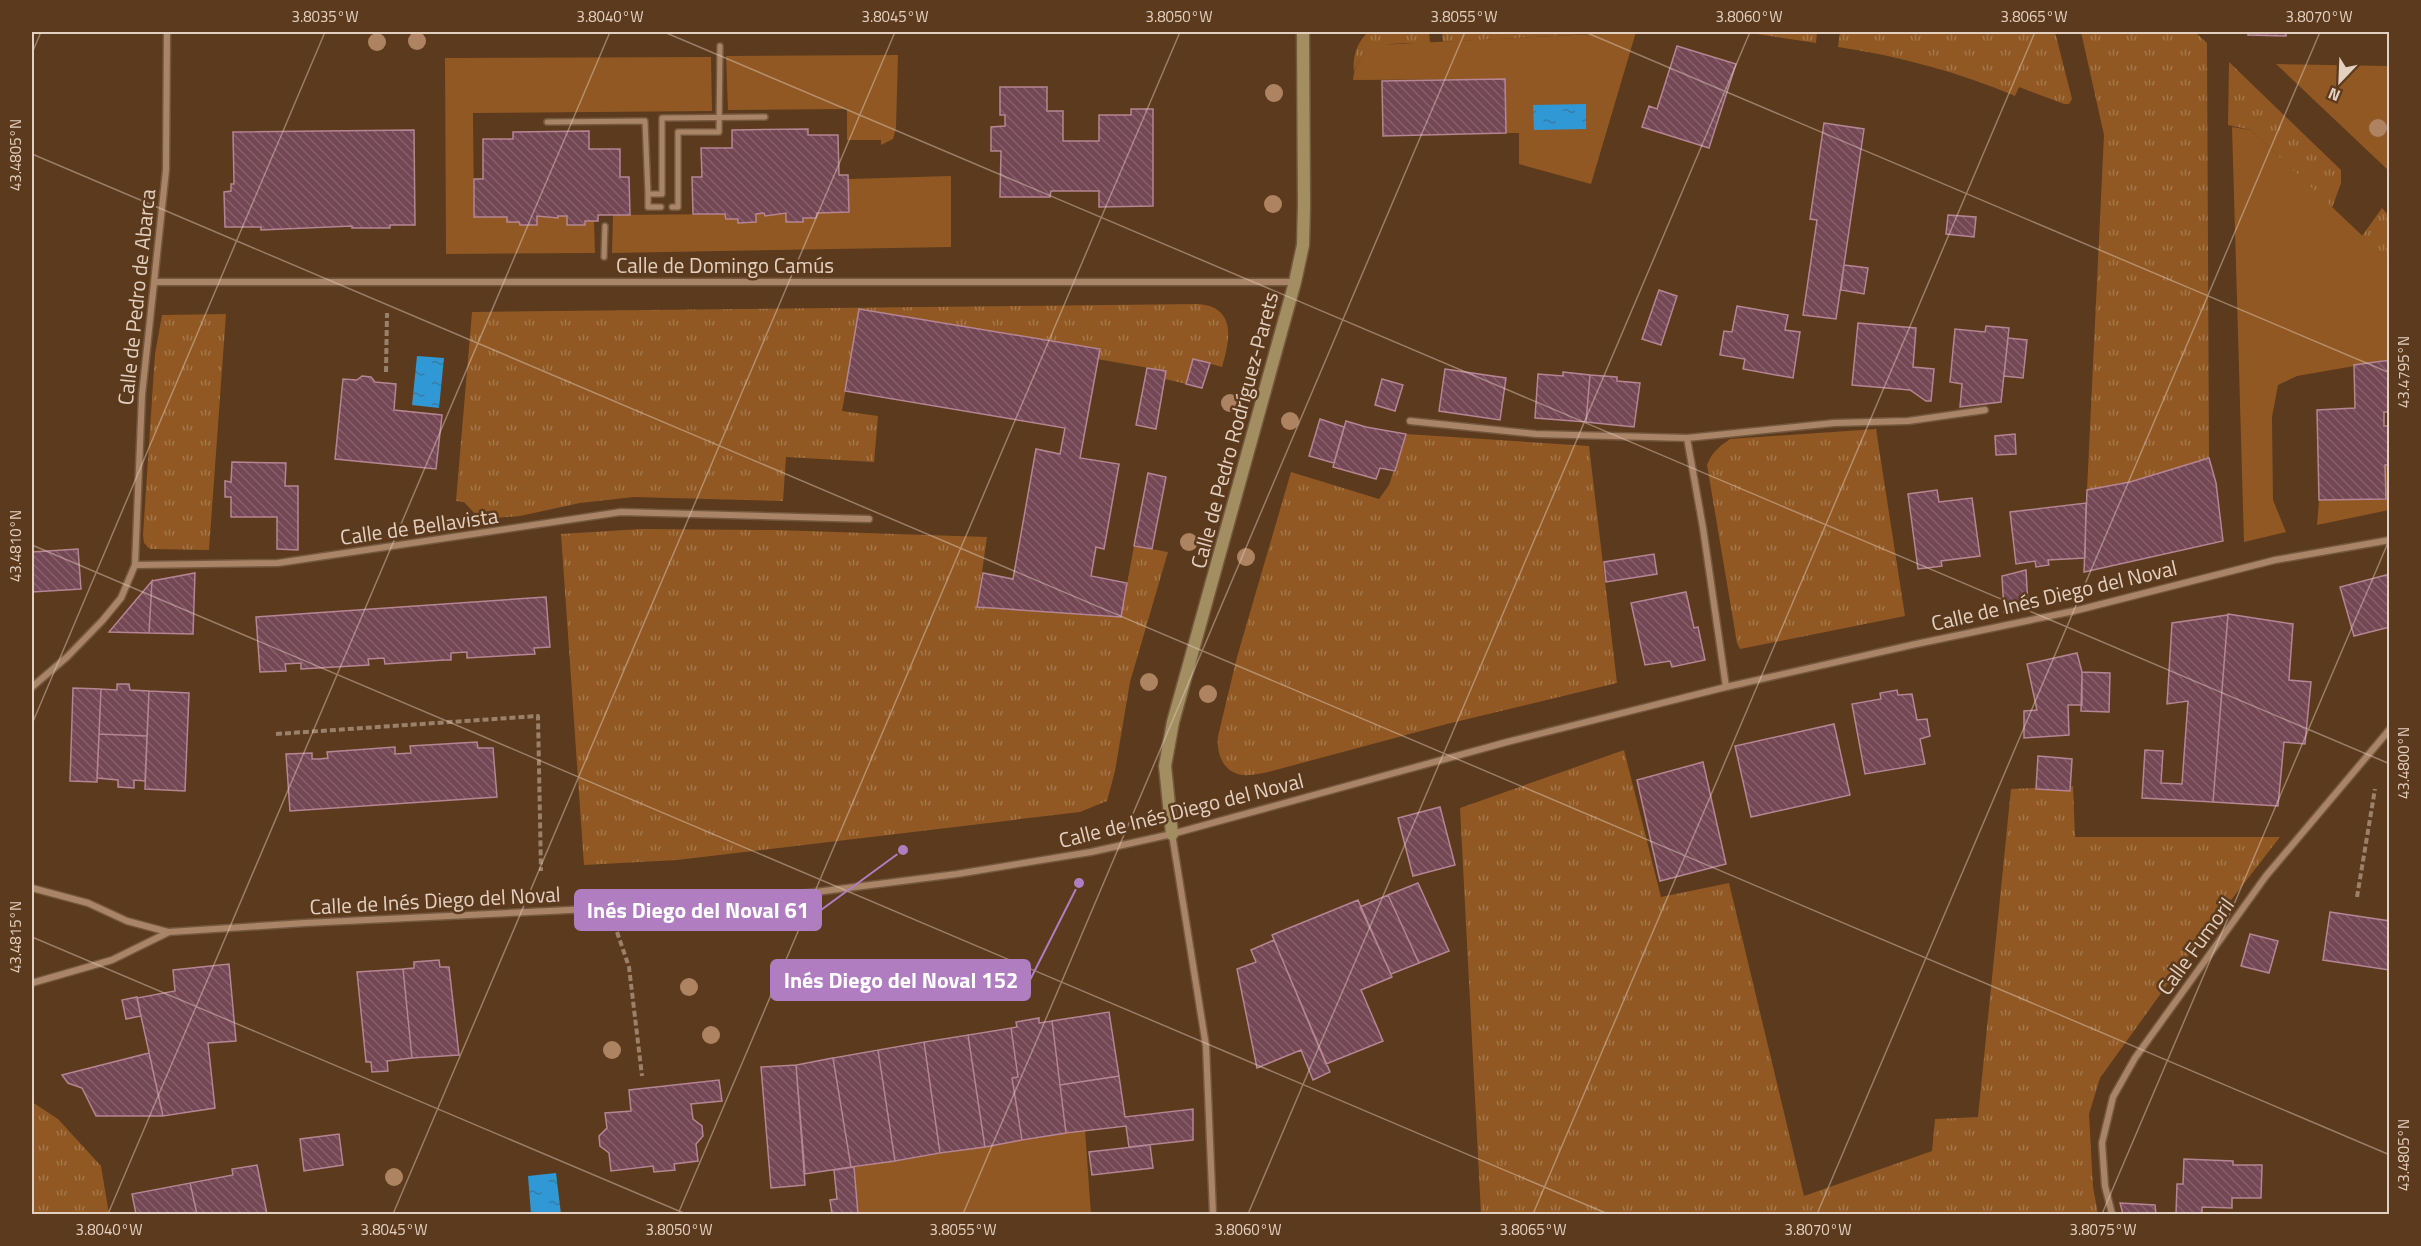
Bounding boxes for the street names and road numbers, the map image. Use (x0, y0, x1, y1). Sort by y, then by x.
street label: Calle de Pedro de Abarca (109, 187, 163, 407)
street label: Calle de Domingo Camús (616, 249, 834, 281)
street label: Calle de Pedro Rodríguez-Parets (1182, 288, 1286, 572)
street label: Calle de Bellavista (338, 499, 501, 553)
street label: Calle de Inés Diego del Noval (1928, 551, 2180, 639)
street label: Calle de Inés Diego del Noval (1055, 764, 1307, 856)
street label: Calle de Inés Diego del Noval (309, 877, 561, 923)
street label: Calle Fumoril (2149, 890, 2241, 1002)

